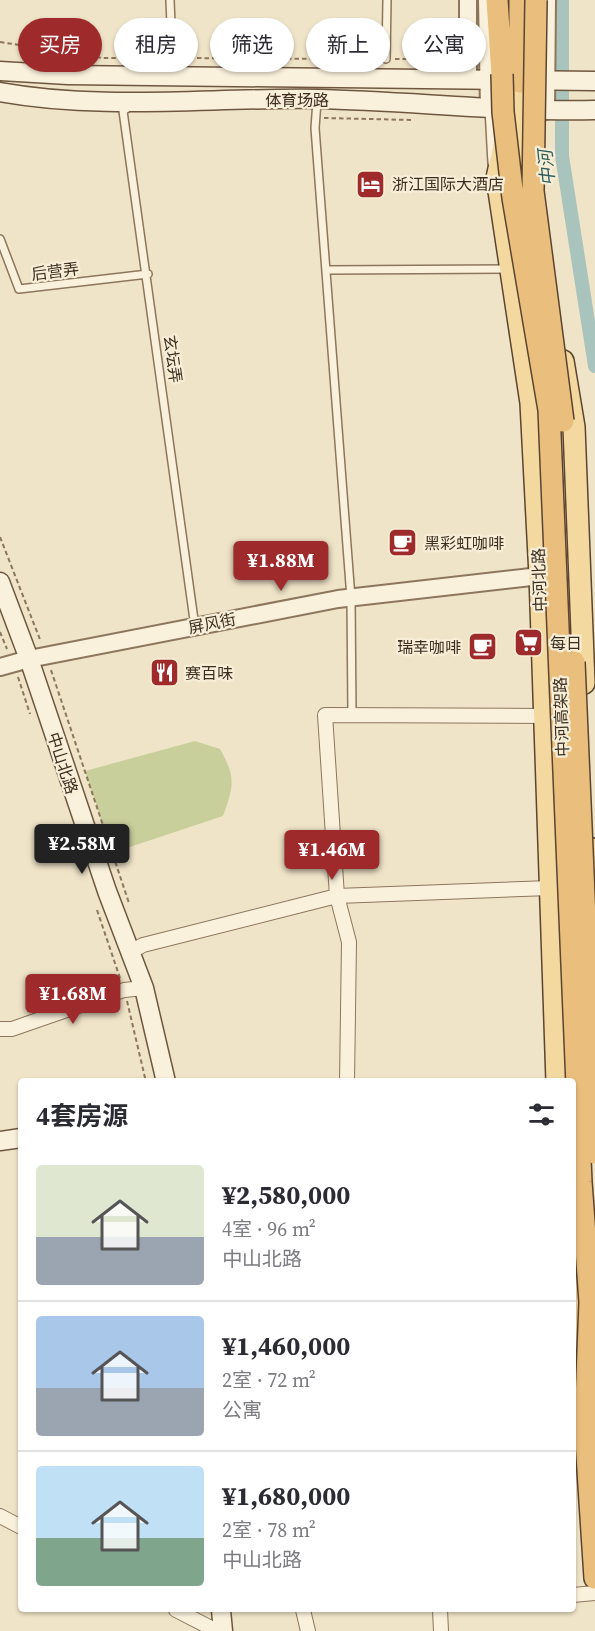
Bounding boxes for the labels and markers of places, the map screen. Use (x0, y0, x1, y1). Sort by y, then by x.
hotel icon: 浙江国际大酒店 (355, 168, 387, 200)
place label: 浙江国际大酒店 (392, 173, 504, 195)
cafe icon: 黑彩虹咖啡 (387, 527, 419, 559)
place label: 黑彩虹咖啡 (424, 532, 504, 554)
pin: ¥1.88M (232, 541, 330, 592)
supermarket icon: 每日 (513, 627, 545, 659)
cafe icon: 瑞幸咖啡 (466, 631, 498, 663)
place label: 每日 (550, 632, 582, 654)
place label: 瑞幸咖啡 (397, 636, 461, 658)
restaurant icon: 赛百味 (148, 657, 180, 689)
place label: 赛百味 (185, 662, 233, 684)
pin: ¥2.58M (33, 824, 131, 875)
pin: ¥1.46M (283, 830, 381, 881)
pin: ¥1.68M (24, 974, 122, 1025)

